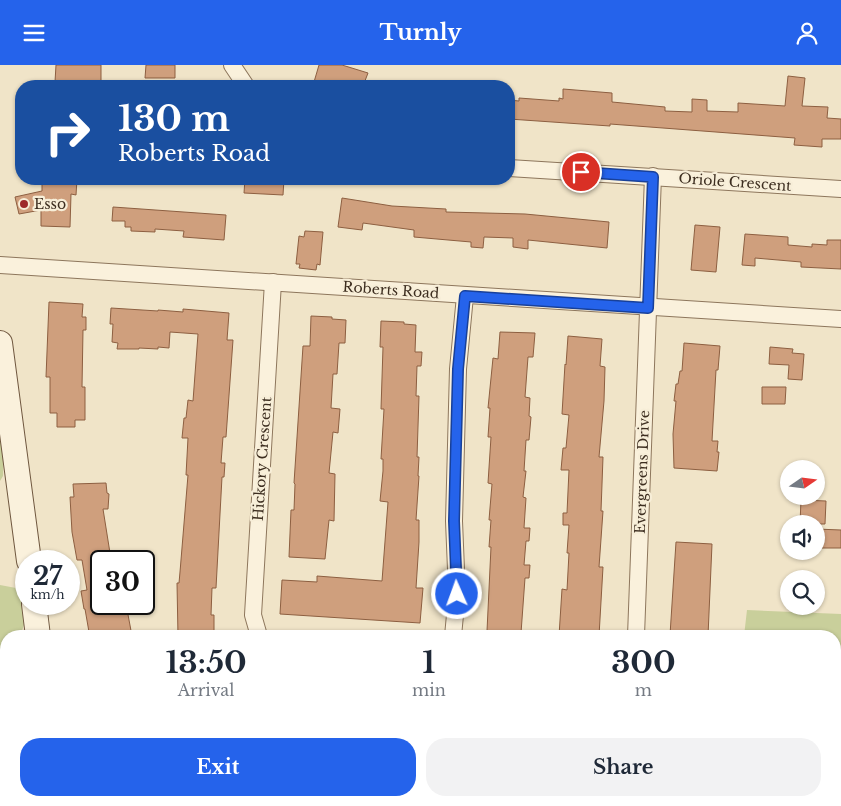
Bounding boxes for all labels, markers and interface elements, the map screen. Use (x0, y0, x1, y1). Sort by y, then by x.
icon: menu (20, 19, 48, 47)
text: Turnly (380, 19, 461, 46)
icon: person (793, 19, 821, 47)
text: 130 m (118, 97, 230, 140)
icon: right (35, 100, 100, 165)
text: Roberts Road (118, 140, 270, 167)
pin (560, 151, 602, 193)
icon: arrive (567, 158, 595, 186)
street label: Oriole Crescent (678, 169, 793, 195)
place label: Esso (34, 195, 66, 213)
marker: Esso (18, 198, 30, 210)
street label: Roberts Road (342, 278, 440, 302)
street label: Hickory Crescent (249, 396, 275, 522)
street label: Evergreens Drive (631, 410, 653, 534)
north arrow (780, 460, 825, 505)
map controls (780, 460, 825, 615)
button: sound (780, 515, 825, 560)
speed limit sign: 30 (90, 550, 155, 615)
text: 27 (33, 561, 62, 592)
position arrow (430, 567, 482, 619)
button: search (780, 570, 825, 615)
text: km/h (30, 587, 65, 602)
text: 13:50 (165, 644, 247, 681)
text: 1 (422, 644, 435, 681)
text: 300 (611, 644, 676, 681)
text: Arrival (178, 680, 234, 700)
text: min (412, 680, 446, 700)
text: m (635, 680, 652, 700)
button: Exit (20, 738, 416, 796)
button: Share (426, 738, 821, 796)

